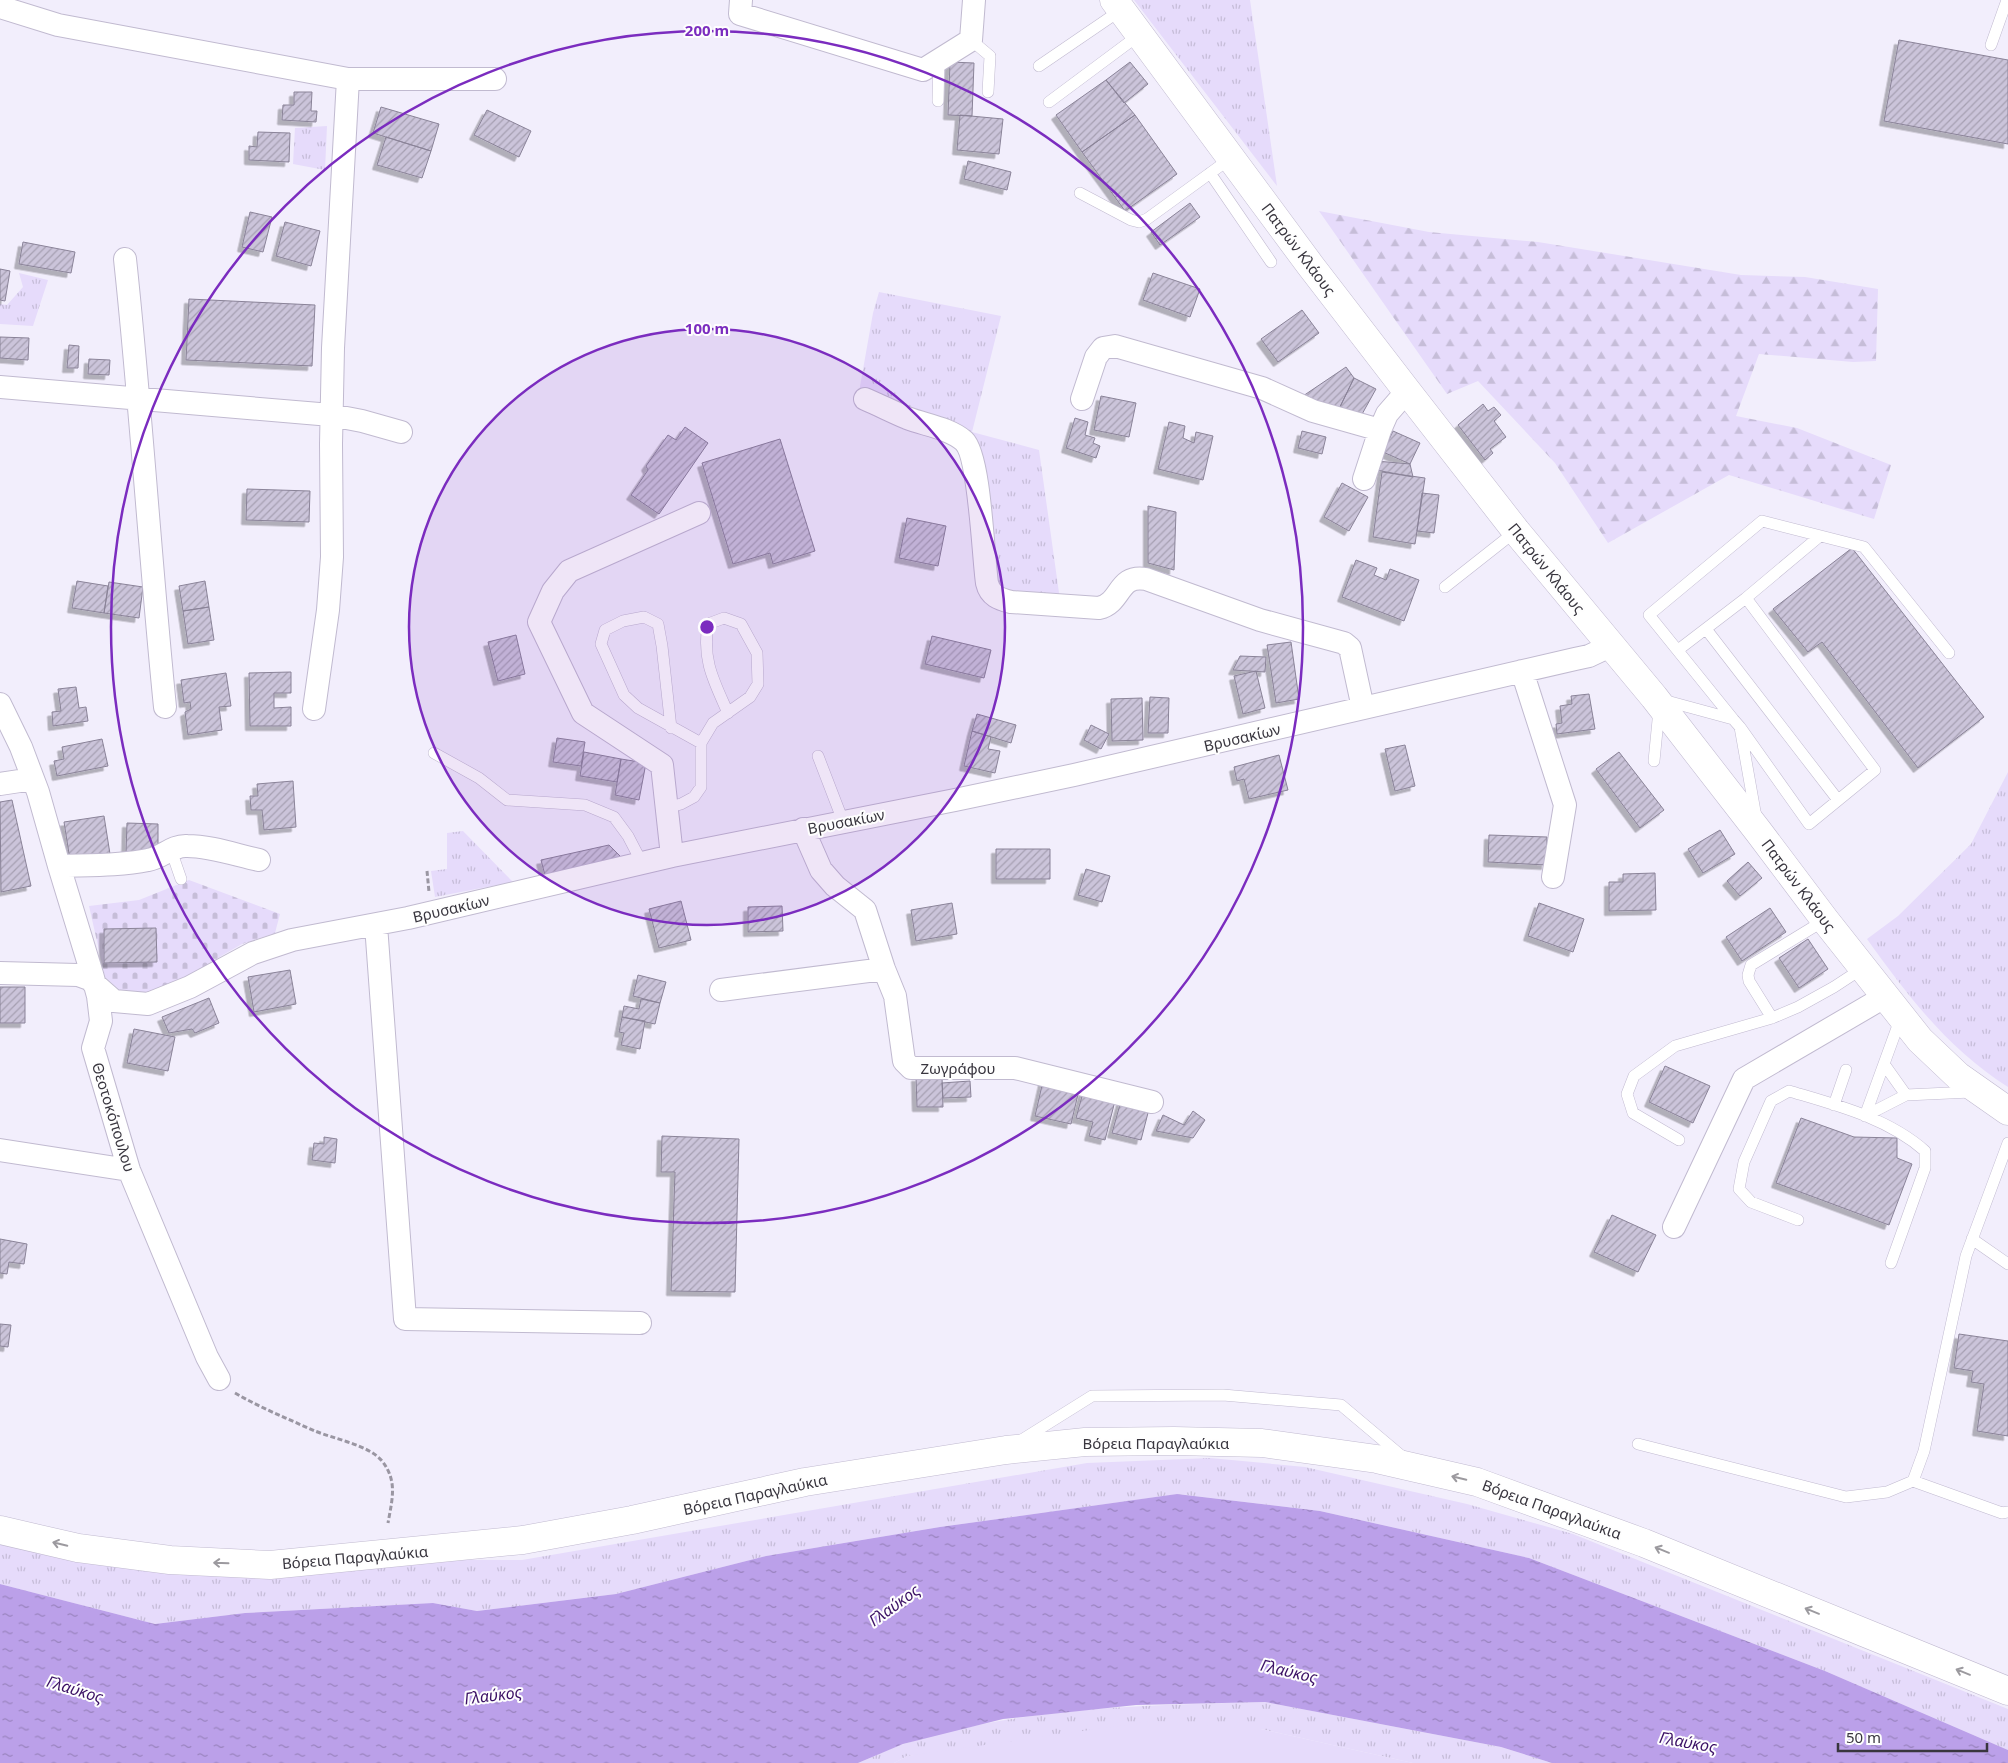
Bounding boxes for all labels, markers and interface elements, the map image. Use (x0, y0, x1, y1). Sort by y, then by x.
text: 200 m (685, 20, 729, 40)
street label: Πατρών Κλάους (1258, 199, 1340, 299)
text: 100 m (685, 318, 729, 338)
street label: Πατρών Κλάους (1504, 518, 1590, 618)
centre of rings (698, 618, 716, 636)
street label: Βρυσακίων (1202, 718, 1283, 756)
street label: Βρυσακίων (806, 804, 886, 838)
street label: Πατρών Κλάους (1758, 835, 1840, 935)
street label: Βρυσακίων (411, 889, 492, 927)
street label: Ζωγράφου (920, 1058, 996, 1078)
street label: Θεοτοκόπουλου (88, 1060, 140, 1174)
street label: Βόρεια Παραγλαύκια (1083, 1433, 1230, 1453)
street label: Βόρεια Παραγλαύκια (681, 1469, 830, 1519)
one-way arrow (1452, 1473, 1468, 1482)
street label: Βόρεια Παραγλαύκια (1480, 1474, 1625, 1544)
one-way arrow (53, 1539, 69, 1548)
street label: Βόρεια Παραγλαύκια (281, 1541, 430, 1573)
one-way arrow (1655, 1544, 1670, 1554)
one-way arrow (214, 1558, 230, 1567)
water label: Γλαύκος (864, 1579, 924, 1631)
one-way arrow (1805, 1606, 1820, 1615)
water label: Γλαύκος (1258, 1654, 1320, 1688)
one-way arrow (1956, 1667, 1971, 1676)
water label: Γλαύκος (44, 1670, 106, 1708)
water label: Γλαύκος (463, 1680, 524, 1709)
scale bar (1838, 1720, 1987, 1752)
water label: Γλαύκος (1658, 1726, 1719, 1758)
text: 50 m (1846, 1727, 1881, 1747)

